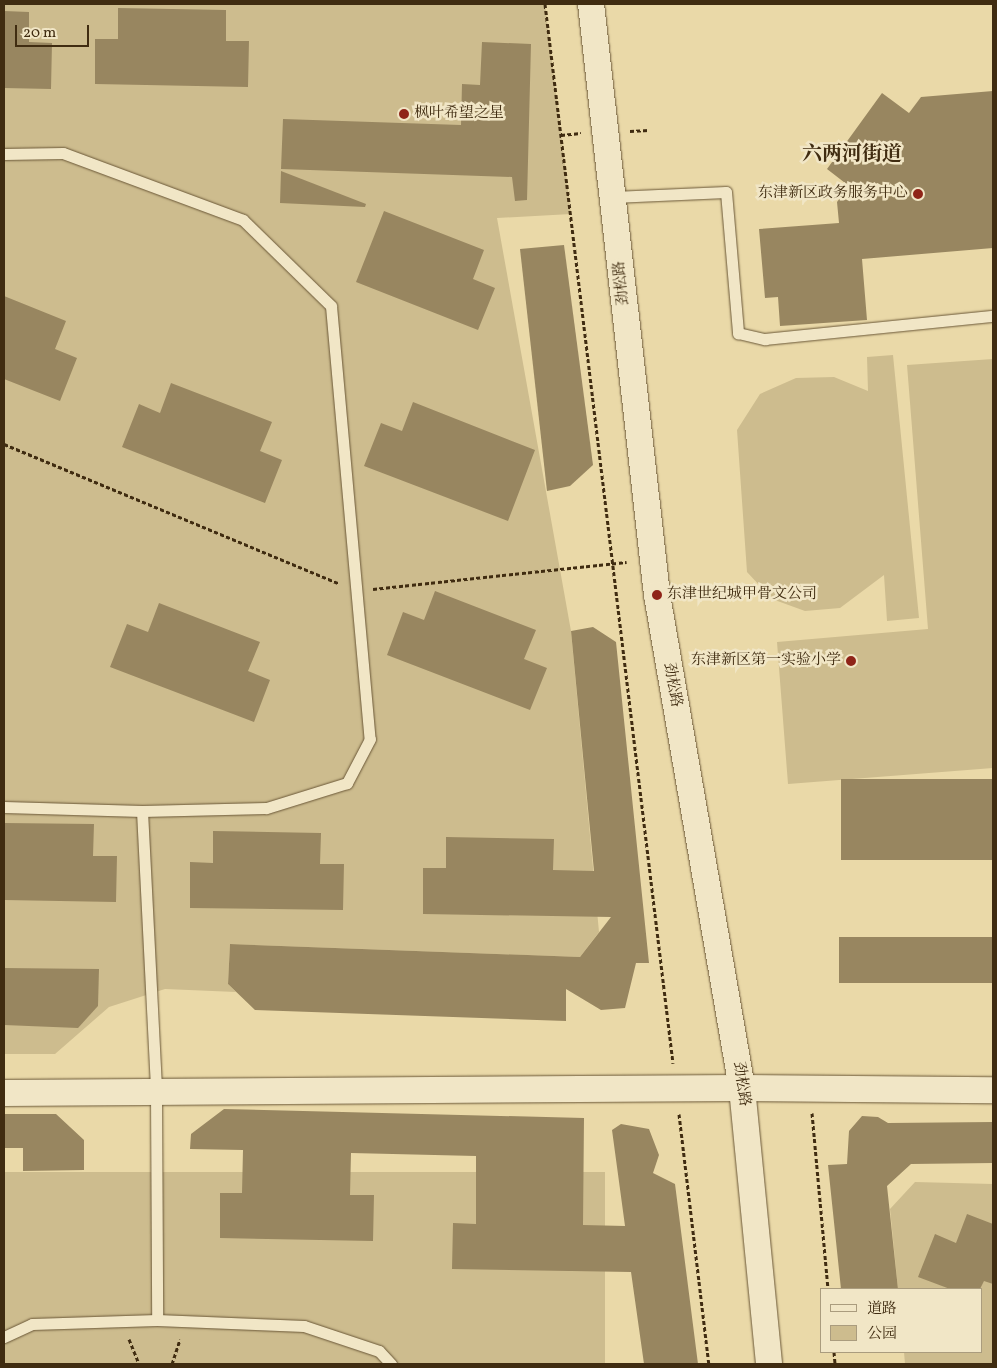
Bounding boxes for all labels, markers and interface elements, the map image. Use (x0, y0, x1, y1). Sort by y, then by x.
scale bar (18, 15, 91, 47)
text: 20 m (23, 23, 56, 44)
place label: 枫叶希望之星 (414, 105, 504, 123)
marker: 枫叶希望之星 (398, 108, 410, 120)
district label: 六两河街道 (802, 143, 902, 167)
place label: 东津新区政务服务中心 (758, 185, 908, 203)
marker: 东津新区政务服务中心 (912, 188, 924, 200)
street label: 劲松路 (611, 260, 633, 306)
place label: 东津世纪城甲骨文公司 (667, 586, 817, 604)
marker: 东津世纪城甲骨文公司 (651, 589, 663, 601)
place label: 东津新区第一实验小学 (691, 652, 841, 670)
marker: 东津新区第一实验小学 (845, 655, 857, 667)
street label: 劲松路 (659, 661, 685, 709)
street label: 劲松路 (729, 1060, 753, 1108)
legend (820, 1288, 982, 1353)
text: 道路 (867, 1299, 897, 1320)
text: 公园 (867, 1324, 897, 1345)

